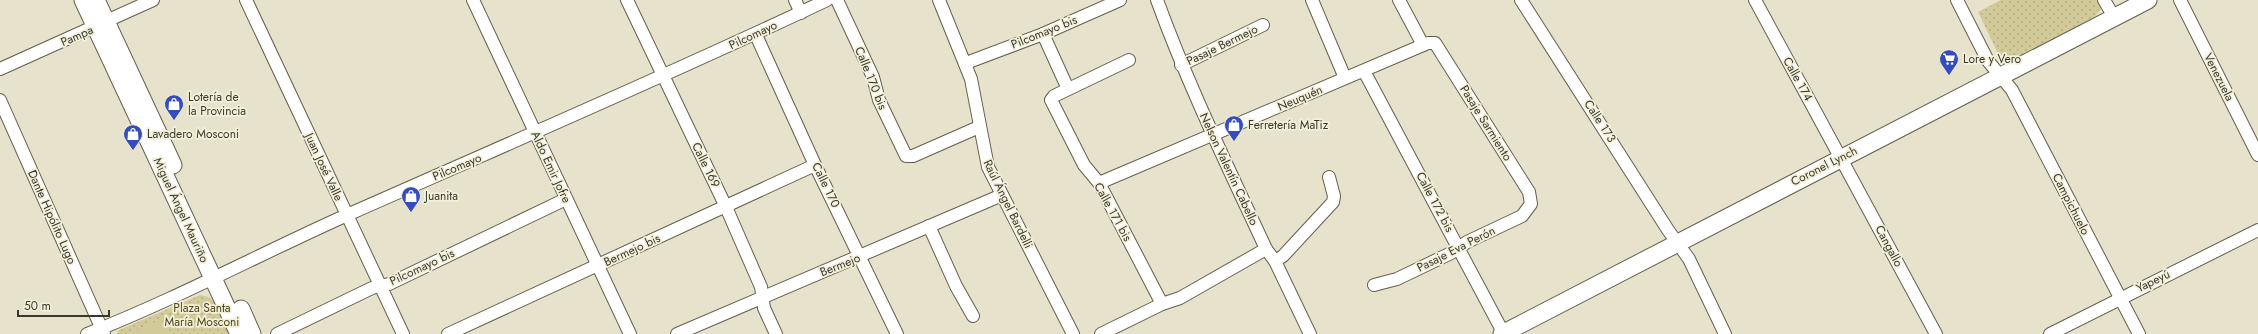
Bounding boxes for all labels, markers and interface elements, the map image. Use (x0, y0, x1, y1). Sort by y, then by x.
street label: Pilcomayo bis (1008, 11, 1080, 53)
street label: Pilcomayo (726, 16, 781, 54)
street label: Pasaje Bermejo (1183, 20, 1261, 70)
street label: Pampa (58, 21, 96, 51)
street label: Calle 170 bis (850, 44, 892, 112)
supermarket icon: Lore y Vero (1938, 48, 1960, 76)
place label: Lore y Vero (1963, 50, 2022, 68)
street label: Venezuela (2199, 50, 2239, 104)
street label: Calle 174 (1778, 54, 1818, 104)
street label: Neuquén (1275, 80, 1325, 116)
street label: Pasaje Sarmiento (1456, 82, 1517, 165)
place label: Lotería de la Provincia (188, 88, 246, 120)
shop icon: Lotería de la Provincia (163, 93, 185, 121)
street label: Calle 173 (1580, 96, 1621, 146)
street label: Nelson Valentín Cabello (1195, 110, 1263, 229)
shop icon: Ferretería MaTiz (1223, 114, 1245, 142)
place label: Ferretería MaTiz (1248, 116, 1329, 134)
shop icon: Lavadero Mosconi (122, 123, 144, 151)
place label: Lavadero Mosconi (147, 125, 239, 143)
street label: Juan José Valle (300, 128, 348, 204)
street label: Aldo Emir Jofre (526, 128, 576, 206)
street label: Calle 169 (687, 139, 725, 191)
street label: Coronel Lynch (1788, 142, 1860, 190)
street label: Pilcomayo (430, 148, 485, 185)
street label: Miguel Ángel Mauriño (149, 155, 213, 266)
street label: Raúl Ángel Bardelli (979, 156, 1037, 252)
street label: Calle 170 (807, 159, 845, 211)
street label: Dante Hipólito Lugo (23, 167, 81, 268)
street label: Calle 172 bis (1412, 169, 1459, 236)
street label: Campichuelo (2048, 170, 2094, 238)
street label: Calle 171 bis (1089, 179, 1137, 245)
shop icon: Juanita (400, 185, 422, 213)
place label: Juanita (423, 187, 458, 205)
street label: Pasaje Eva Perón (1414, 221, 1498, 277)
street label: Cangallo (1870, 222, 1908, 270)
street label: Bermejo bis (601, 229, 663, 271)
street label: Pilcomayo bis (387, 244, 458, 290)
street label: Bermejo (817, 249, 863, 281)
street label: Yapeyú (2133, 265, 2173, 297)
scale bar (18, 292, 109, 318)
text: 50 m (24, 297, 51, 315)
park label: Plaza Santa María Mosconi (165, 299, 239, 331)

